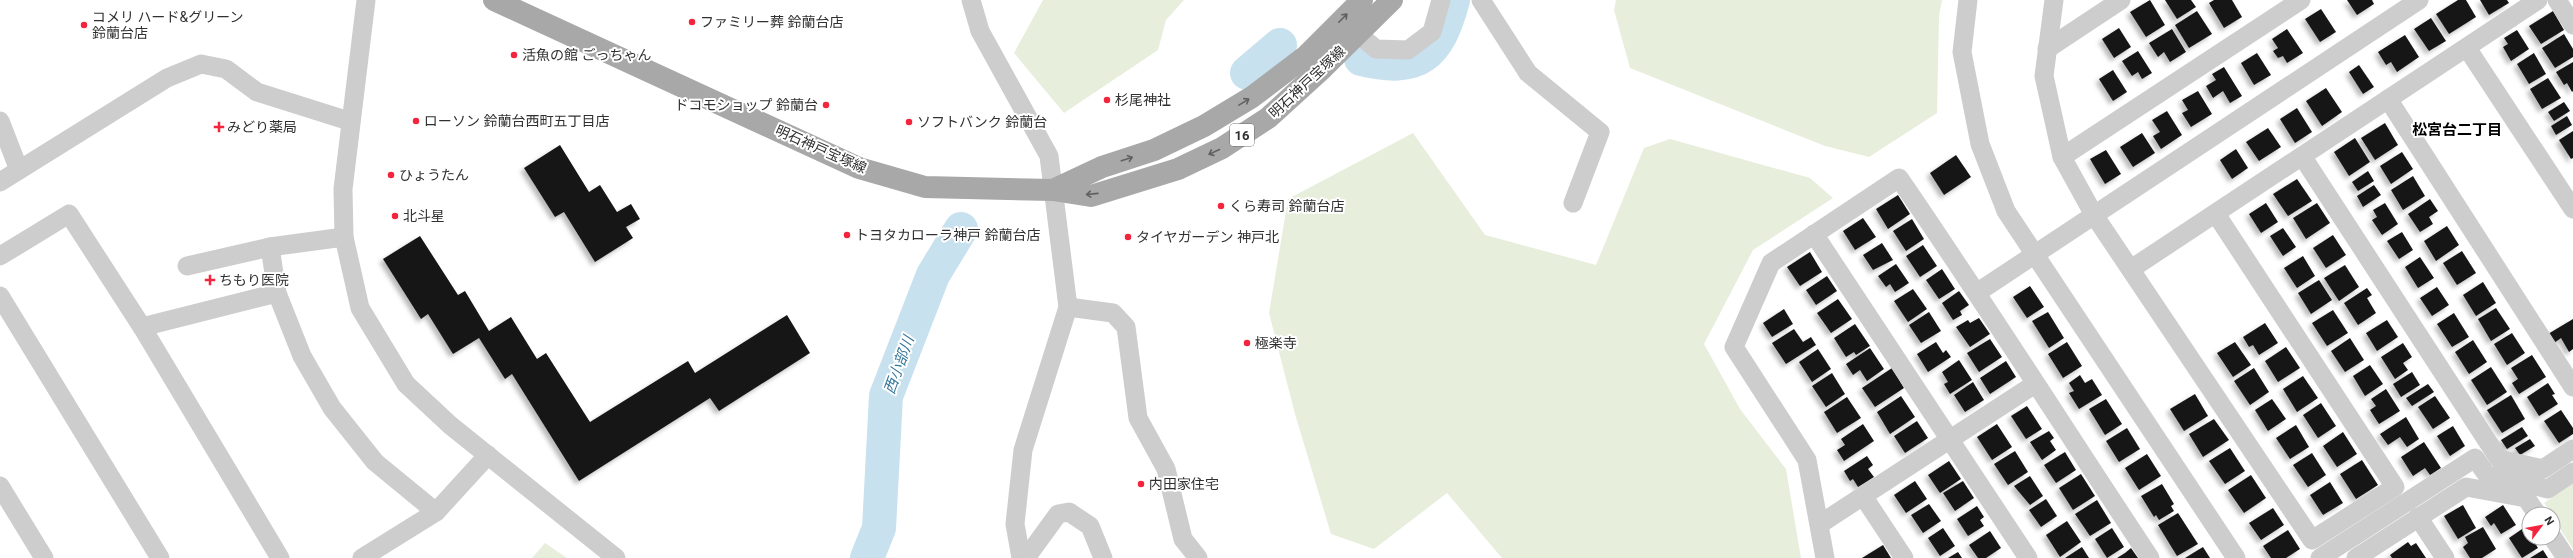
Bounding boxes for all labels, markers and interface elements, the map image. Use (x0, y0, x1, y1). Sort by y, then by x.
place label: コメリ ハード&グリーン 鈴蘭台店 (92, 9, 243, 41)
place label: ファミリー葬 鈴蘭台店 (700, 14, 843, 30)
one-way arrow (1338, 14, 1348, 23)
marker: ファミリー葬 鈴蘭台店 (687, 17, 697, 27)
marker: コメリ ハード&グリーン 鈴蘭台店 (79, 20, 89, 30)
street label: 明石神戸宝塚線 (1266, 43, 1348, 121)
place label: 活魚の館 ごっちゃん (522, 47, 651, 63)
marker: 活魚の館 ごっちゃん (509, 50, 519, 60)
place label: 杉尾神社 (1115, 92, 1171, 108)
marker: 杉尾神社 (1102, 95, 1112, 105)
place label: ドコモショップ 鈴蘭台 (675, 97, 818, 113)
one-way arrow (1238, 98, 1249, 106)
marker: ドコモショップ 鈴蘭台 (821, 100, 831, 110)
place label: ローソン 鈴蘭台西町五丁目店 (424, 113, 609, 129)
place label: ソフトバンク 鈴蘭台 (917, 114, 1047, 130)
marker: ローソン 鈴蘭台西町五丁目店 (411, 116, 421, 126)
marker: ソフトバンク 鈴蘭台 (904, 117, 914, 127)
place label: みどり薬局 (227, 119, 297, 135)
district label: 松宮台二丁目 (2412, 121, 2502, 139)
marker: みどり薬局 (214, 122, 224, 132)
street label: 明石神戸宝塚線 (773, 122, 869, 176)
road number: 16 (1230, 124, 1254, 146)
one-way arrow (1208, 149, 1220, 156)
one-way arrow (1121, 154, 1133, 162)
place label: ひょうたん (399, 167, 469, 183)
marker: ひょうたん (386, 170, 396, 180)
one-way arrow (1086, 190, 1099, 198)
place label: くら寿司 鈴蘭台店 (1229, 198, 1344, 214)
marker: くら寿司 鈴蘭台店 (1216, 201, 1226, 211)
place label: 北斗星 (403, 208, 445, 224)
marker: 北斗星 (390, 211, 400, 221)
place label: トヨタカローラ神戸 鈴蘭台店 (855, 227, 1040, 243)
place label: タイヤガーデン 神戸北 (1136, 229, 1279, 245)
marker: トヨタカローラ神戸 鈴蘭台店 (842, 230, 852, 240)
marker: タイヤガーデン 神戸北 (1123, 232, 1133, 242)
place label: ちもり医院 (219, 272, 289, 288)
marker: ちもり医院 (204, 274, 216, 286)
water label: 西小部川 (880, 332, 918, 396)
place label: 極楽寺 (1255, 335, 1297, 351)
marker: 極楽寺 (1242, 338, 1252, 348)
place label: 内田家住宅 (1149, 476, 1219, 492)
marker: 内田家住宅 (1136, 479, 1146, 489)
north arrow (2521, 506, 2561, 546)
text: N (2541, 514, 2557, 528)

